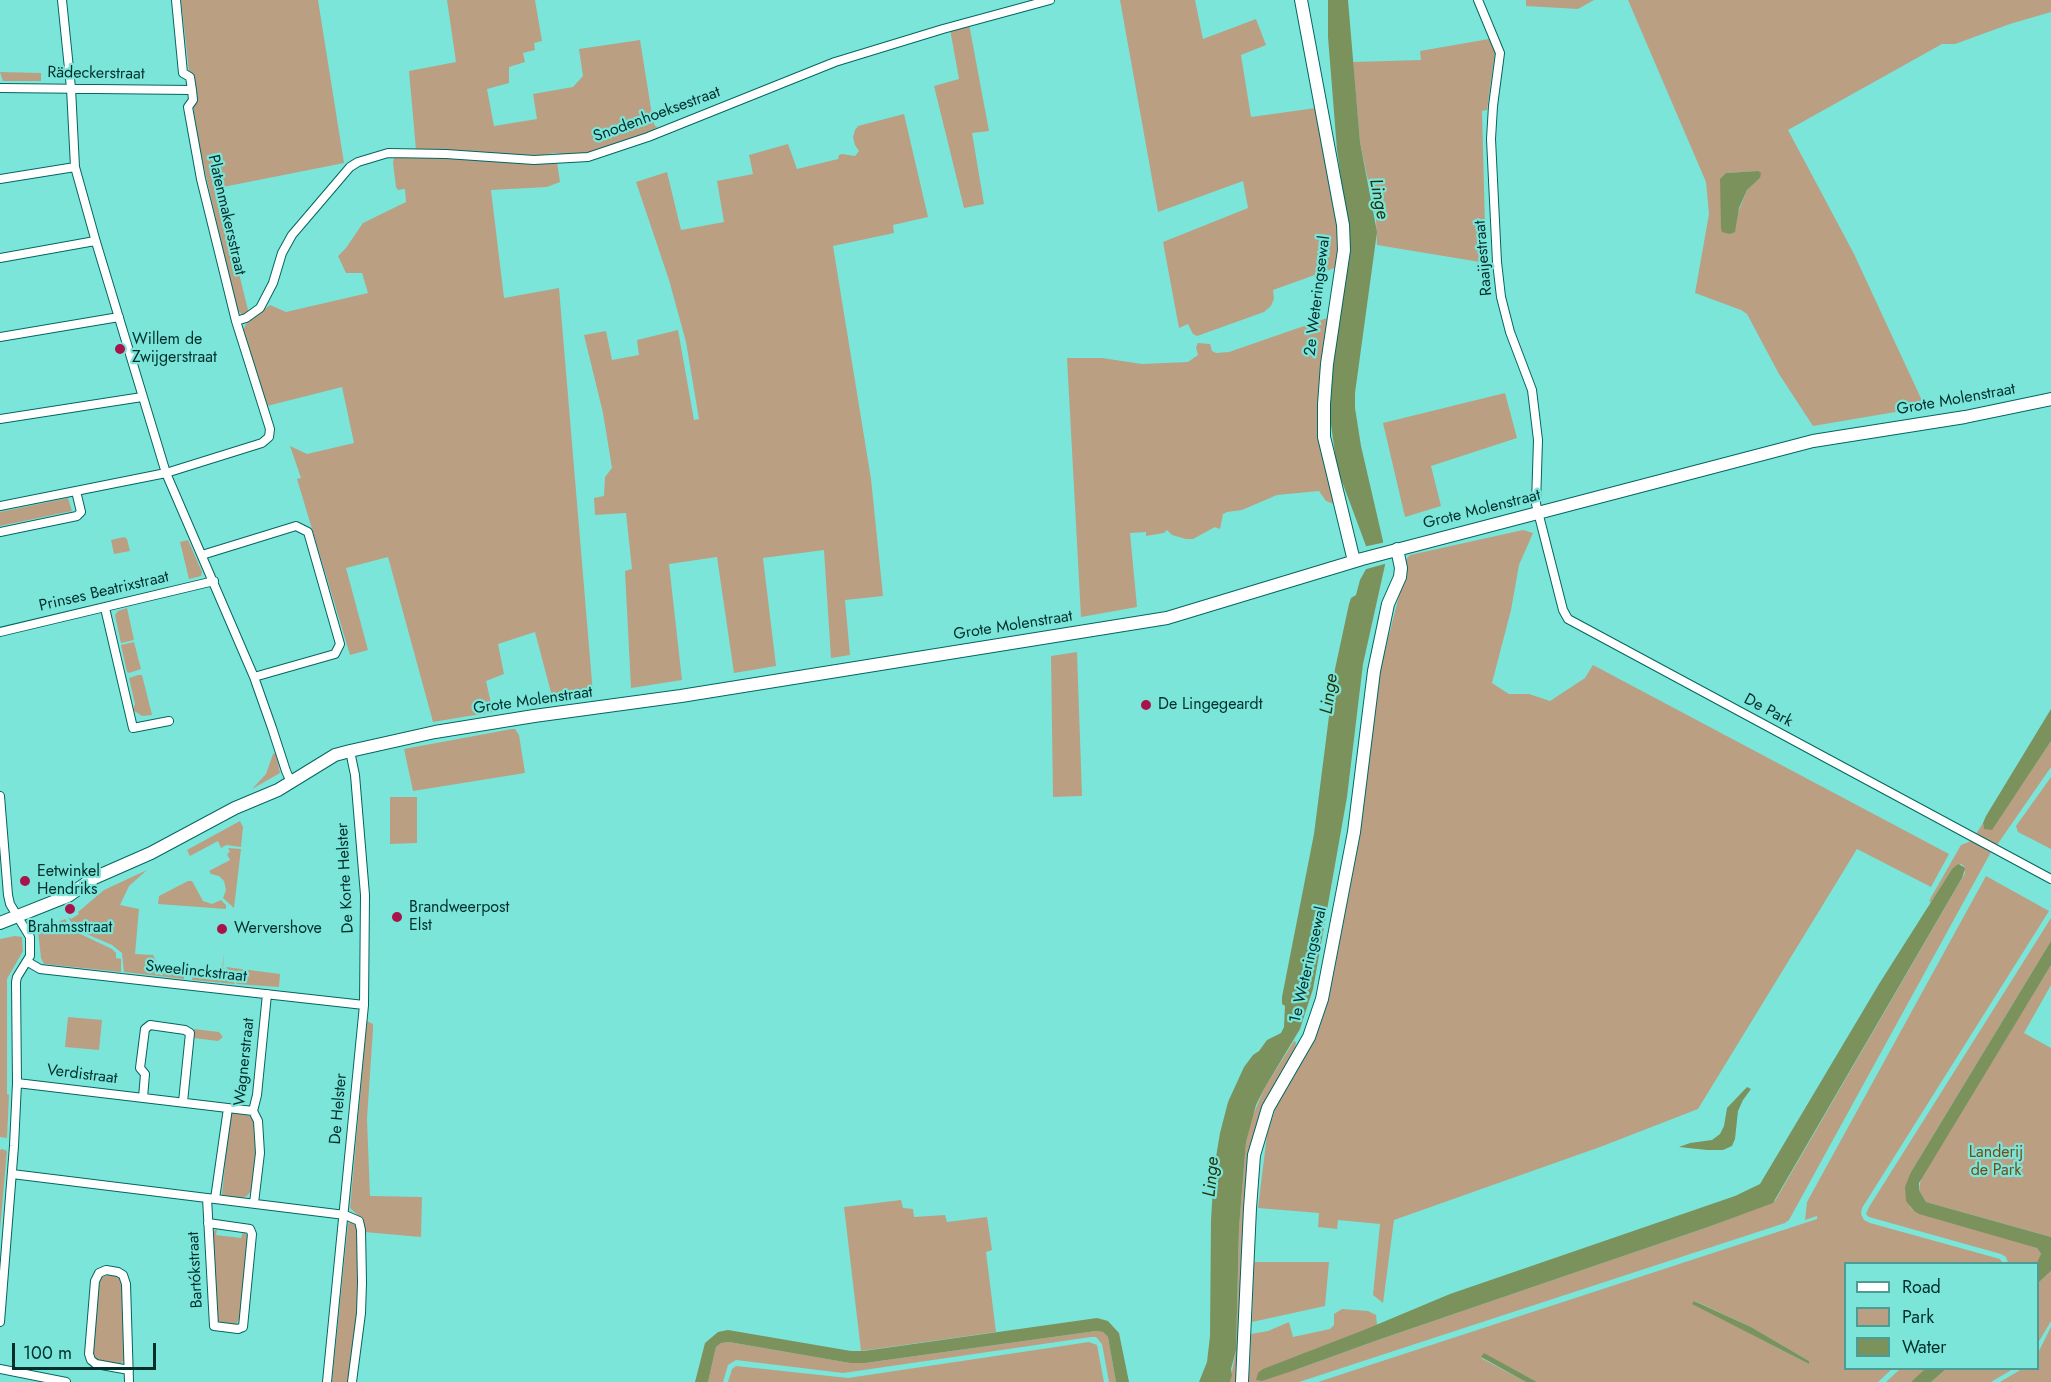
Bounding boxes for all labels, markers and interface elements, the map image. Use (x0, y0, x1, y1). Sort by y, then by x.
street label: Rädeckerstraat (47, 64, 145, 84)
street label: Snodenhoeksestraat (591, 83, 723, 147)
street label: Platenmakersstraat (203, 153, 249, 277)
water label: Linge (1364, 177, 1392, 221)
street label: Raaijestraat (1471, 219, 1497, 297)
street label: 2e Weteringsewal (1301, 235, 1335, 357)
place label: Willem de Zwijgerstraat (132, 330, 217, 368)
marker: Willem de Zwijgerstraat (113, 342, 127, 356)
street label: Grote Molenstraat (1895, 380, 2017, 420)
street label: Grote Molenstraat (1421, 486, 1543, 534)
street label: Prinses Beatrixstraat (37, 568, 171, 616)
street label: Grote Molenstraat (952, 607, 1074, 645)
water label: Linge (1316, 672, 1344, 716)
street label: Grote Molenstraat (472, 683, 594, 719)
street label: De Park (1740, 690, 1796, 732)
place label: De Lingegeardt (1158, 695, 1263, 715)
marker: De Lingegeardt (1139, 698, 1153, 712)
street label: De Korte Helster (334, 822, 358, 934)
place label: Eetwinkel Hendriks (37, 862, 100, 900)
marker: Eetwinkel Hendriks (18, 874, 32, 888)
place label: Brandweerpost Elst (409, 898, 509, 936)
marker: Brahmsstraat (63, 902, 77, 916)
street label: 1e Weteringsewal (1286, 905, 1332, 1025)
marker: Brandweerpost Elst (390, 910, 404, 924)
place label: Brahmsstraat (28, 918, 112, 938)
place label: Wervershove (234, 919, 322, 939)
marker: Wervershove (215, 922, 229, 936)
street label: Sweelinckstraat (144, 957, 248, 987)
street label: Wagnerstraat (231, 1017, 259, 1107)
street label: Verdistraat (45, 1061, 119, 1089)
street label: De Helster (326, 1073, 352, 1145)
park label: Landerij de Park (1969, 1143, 2023, 1181)
water label: Linge (1199, 1156, 1225, 1198)
street label: Bartókstraat (184, 1231, 208, 1309)
legend (1844, 1262, 2039, 1370)
text: Road (1902, 1274, 1941, 1300)
text: Park (1902, 1304, 1934, 1330)
scale bar (15, 1331, 159, 1369)
text: Water (1902, 1334, 1946, 1360)
text: 100 m (23, 1340, 72, 1366)

